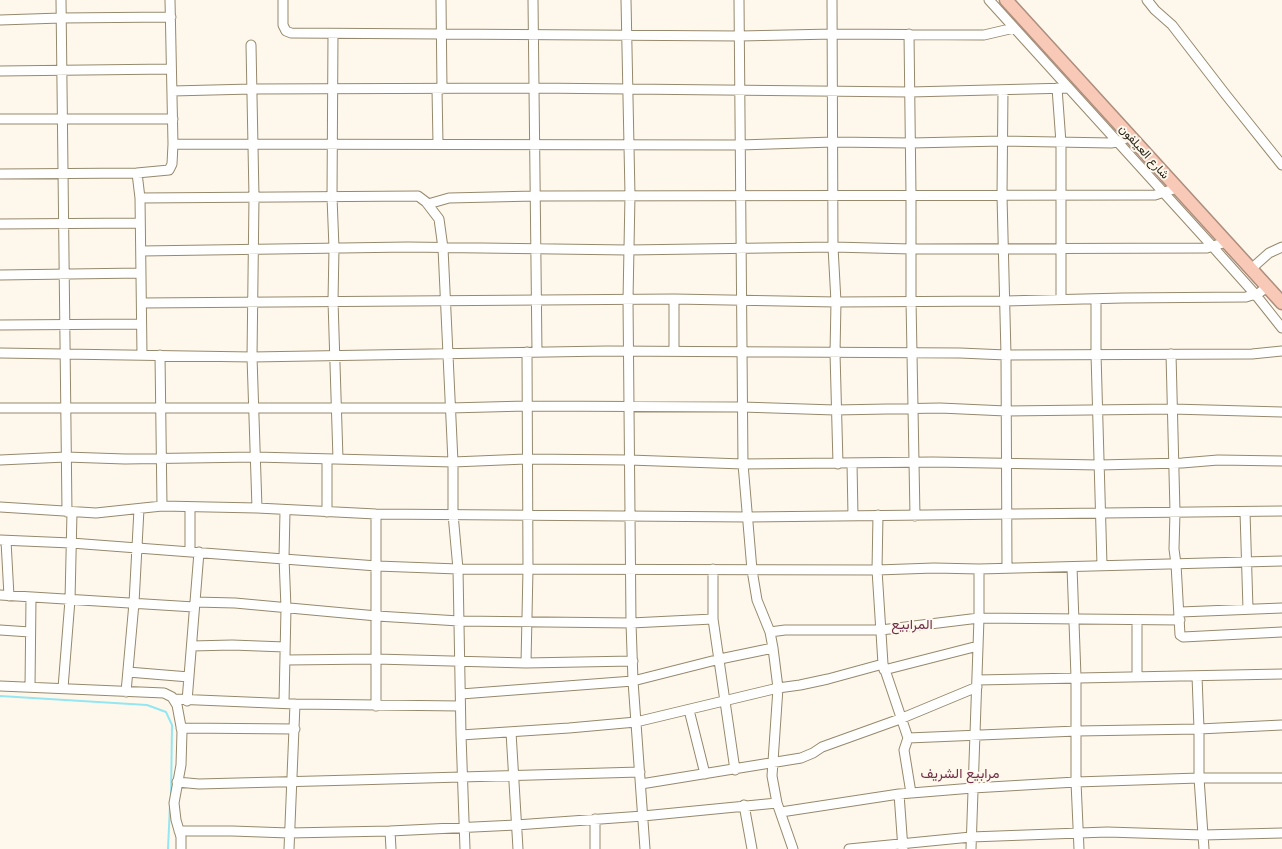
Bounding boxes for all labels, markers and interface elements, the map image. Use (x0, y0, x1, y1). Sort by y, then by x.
street label: شارع العيلفون (1116, 122, 1172, 182)
district label: المرابيع (891, 617, 933, 633)
district label: مرابيع الشريف (921, 766, 999, 782)

